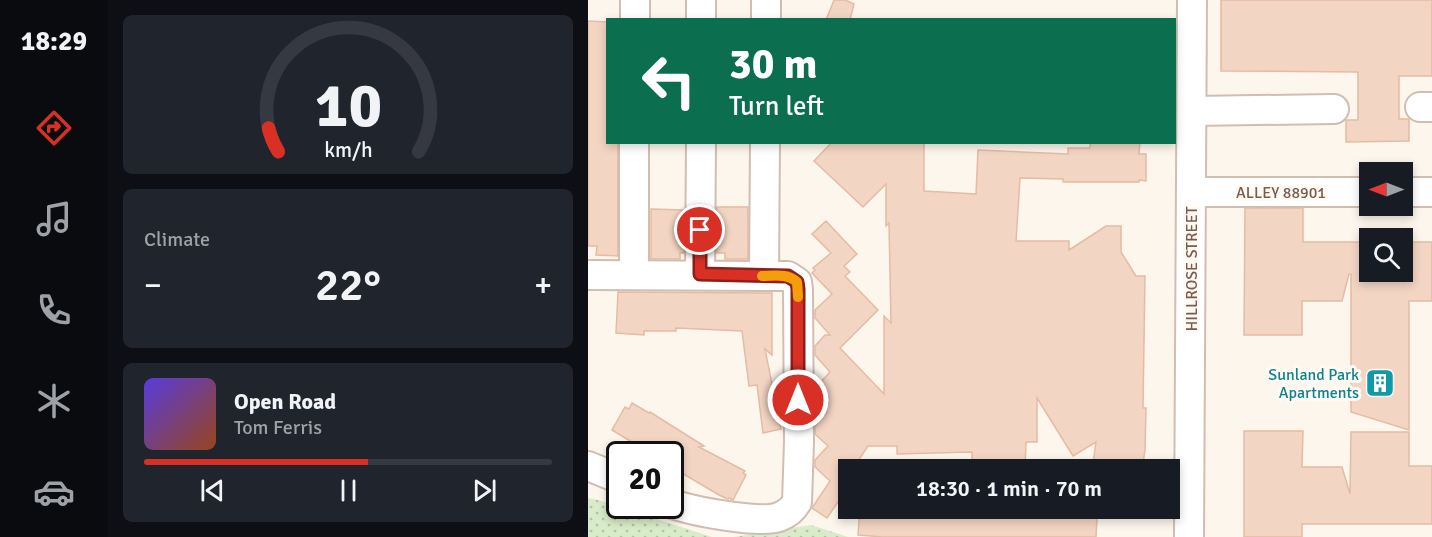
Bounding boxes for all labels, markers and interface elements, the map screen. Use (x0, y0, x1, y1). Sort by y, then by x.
text: 18:29 (21, 25, 87, 58)
text: 30 m (729, 39, 818, 90)
icon: left (630, 42, 708, 120)
text: 10 (314, 67, 382, 144)
text: Turn left (729, 90, 824, 123)
icon: directions (33, 107, 75, 149)
text: km/h (324, 137, 372, 163)
north arrow (1359, 162, 1413, 216)
map controls (1359, 162, 1413, 282)
street label: ALLEY 88901 (1236, 183, 1326, 203)
icon: music (33, 198, 75, 240)
pin (674, 204, 725, 255)
street label: HILLROSE STREET (1182, 206, 1202, 332)
icon: arrive (683, 213, 716, 246)
text: Climate (144, 227, 210, 252)
button: search (1359, 228, 1413, 282)
text: 22° (315, 258, 381, 313)
text: − (144, 265, 162, 306)
text: + (534, 265, 552, 306)
icon: phone (33, 289, 75, 331)
place label: Sunland Park Apartments (1268, 365, 1359, 403)
building icon: Sunland Park Apartments (1364, 367, 1396, 399)
position arrow (766, 368, 830, 432)
icon: climate (33, 380, 75, 422)
text: Open Road (234, 388, 336, 415)
text: Tom Ferris (234, 415, 322, 440)
speed limit sign: 20 (606, 441, 684, 519)
icon: car (33, 471, 75, 513)
icon: previous (196, 474, 229, 507)
icon: pause (332, 474, 365, 507)
icon: next (468, 474, 501, 507)
text: 18:30 · 1 min · 70 m (916, 475, 1102, 502)

